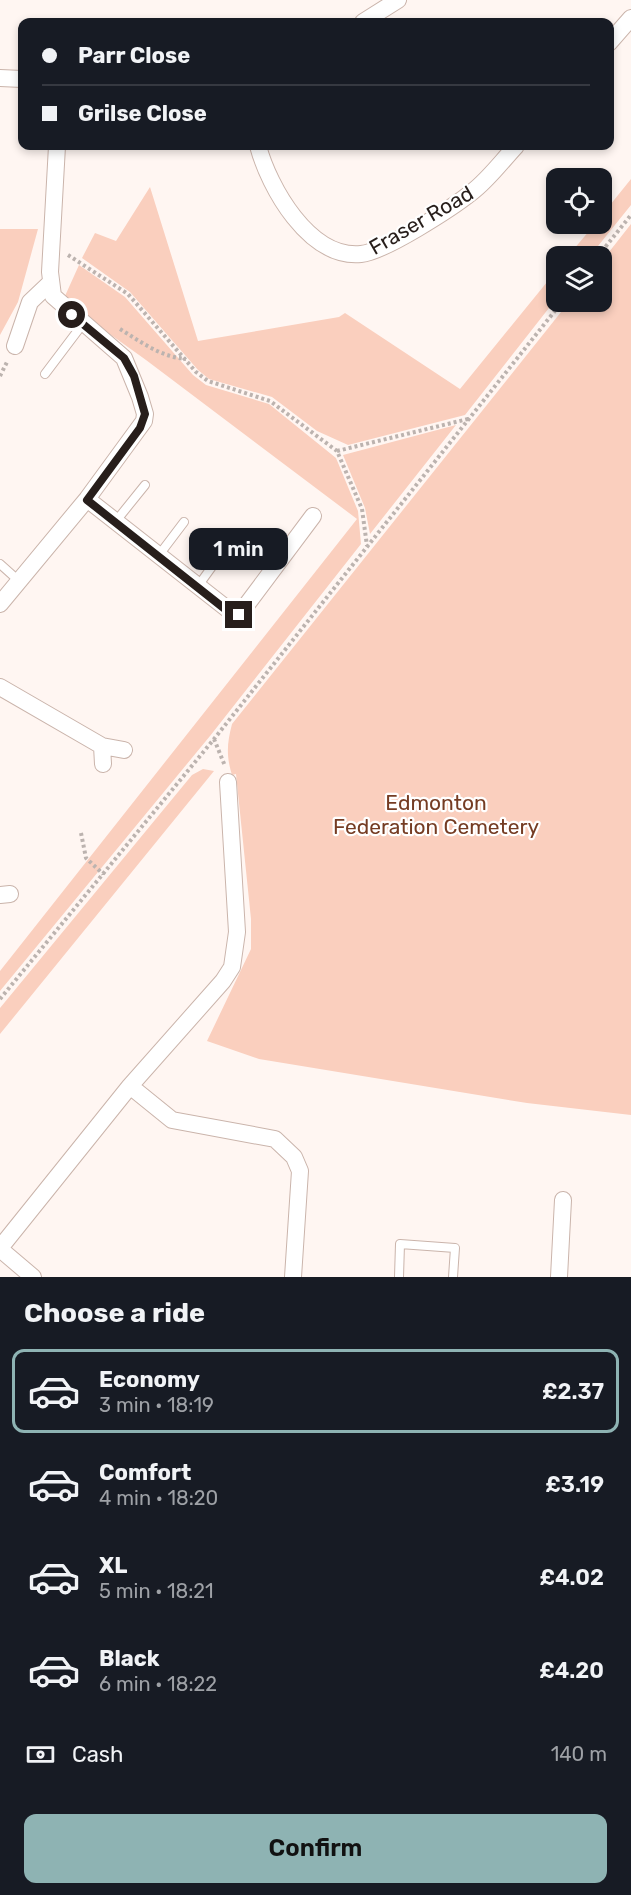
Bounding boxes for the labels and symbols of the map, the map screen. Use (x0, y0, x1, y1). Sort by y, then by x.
street label: Fraser Road (364, 180, 478, 260)
route start (58, 301, 85, 328)
callout: 1 min (190, 528, 288, 570)
route end (225, 601, 252, 628)
park label: Edmonton Federation Cemetery (333, 790, 540, 839)

